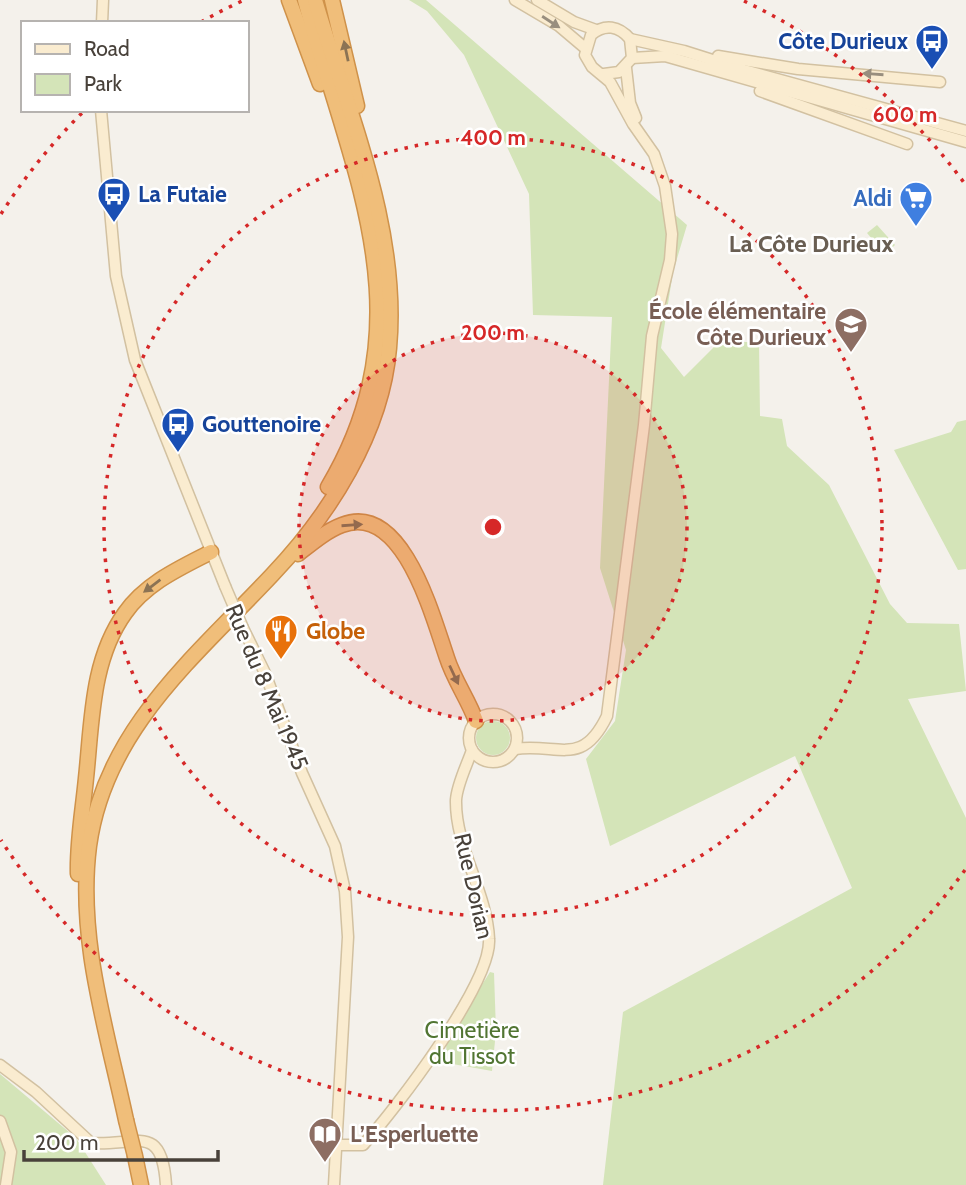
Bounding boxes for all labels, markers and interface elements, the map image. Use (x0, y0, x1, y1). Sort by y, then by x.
one-way arrow (542, 15, 561, 28)
legend (21, 21, 248, 112)
bus stop icon: Côte Durieux (913, 22, 951, 71)
place label: Côte Durieux (778, 27, 909, 55)
text: Road (84, 36, 130, 61)
one-way arrow (340, 40, 351, 62)
one-way arrow (862, 69, 884, 80)
text: Park (84, 71, 122, 96)
text: 600 m (873, 102, 937, 127)
text: 400 m (460, 125, 526, 150)
bus stop icon: La Futaie (95, 175, 133, 224)
supermarket icon: Aldi (897, 179, 935, 228)
place label: La Futaie (138, 180, 227, 208)
place label: Aldi (853, 184, 892, 212)
district label: La Côte Durieux (729, 229, 894, 258)
place label: École élémentaire Côte Durieux (649, 297, 827, 351)
school or university icon: École élémentaire Côte Durieux (832, 305, 870, 354)
text: 200 m (461, 320, 525, 345)
bus stop icon: Gouttenoire (159, 405, 197, 454)
place label: Gouttenoire (202, 410, 321, 438)
centre of rings (481, 515, 505, 539)
one-way arrow (341, 519, 363, 530)
one-way arrow (143, 579, 162, 593)
street label: Rue du 8 Mai 1945 (219, 600, 315, 774)
restaurant icon: Globe (262, 612, 300, 661)
place label: Globe (306, 617, 365, 645)
one-way arrow (448, 665, 460, 685)
street label: Rue Dorian (448, 830, 500, 942)
park label: Cimetière du Tissot (425, 1016, 520, 1070)
library icon: L’Esperluette (306, 1115, 344, 1164)
scale bar (24, 1118, 219, 1162)
place label: L’Esperluette (350, 1120, 479, 1148)
text: 200 m (35, 1130, 98, 1155)

